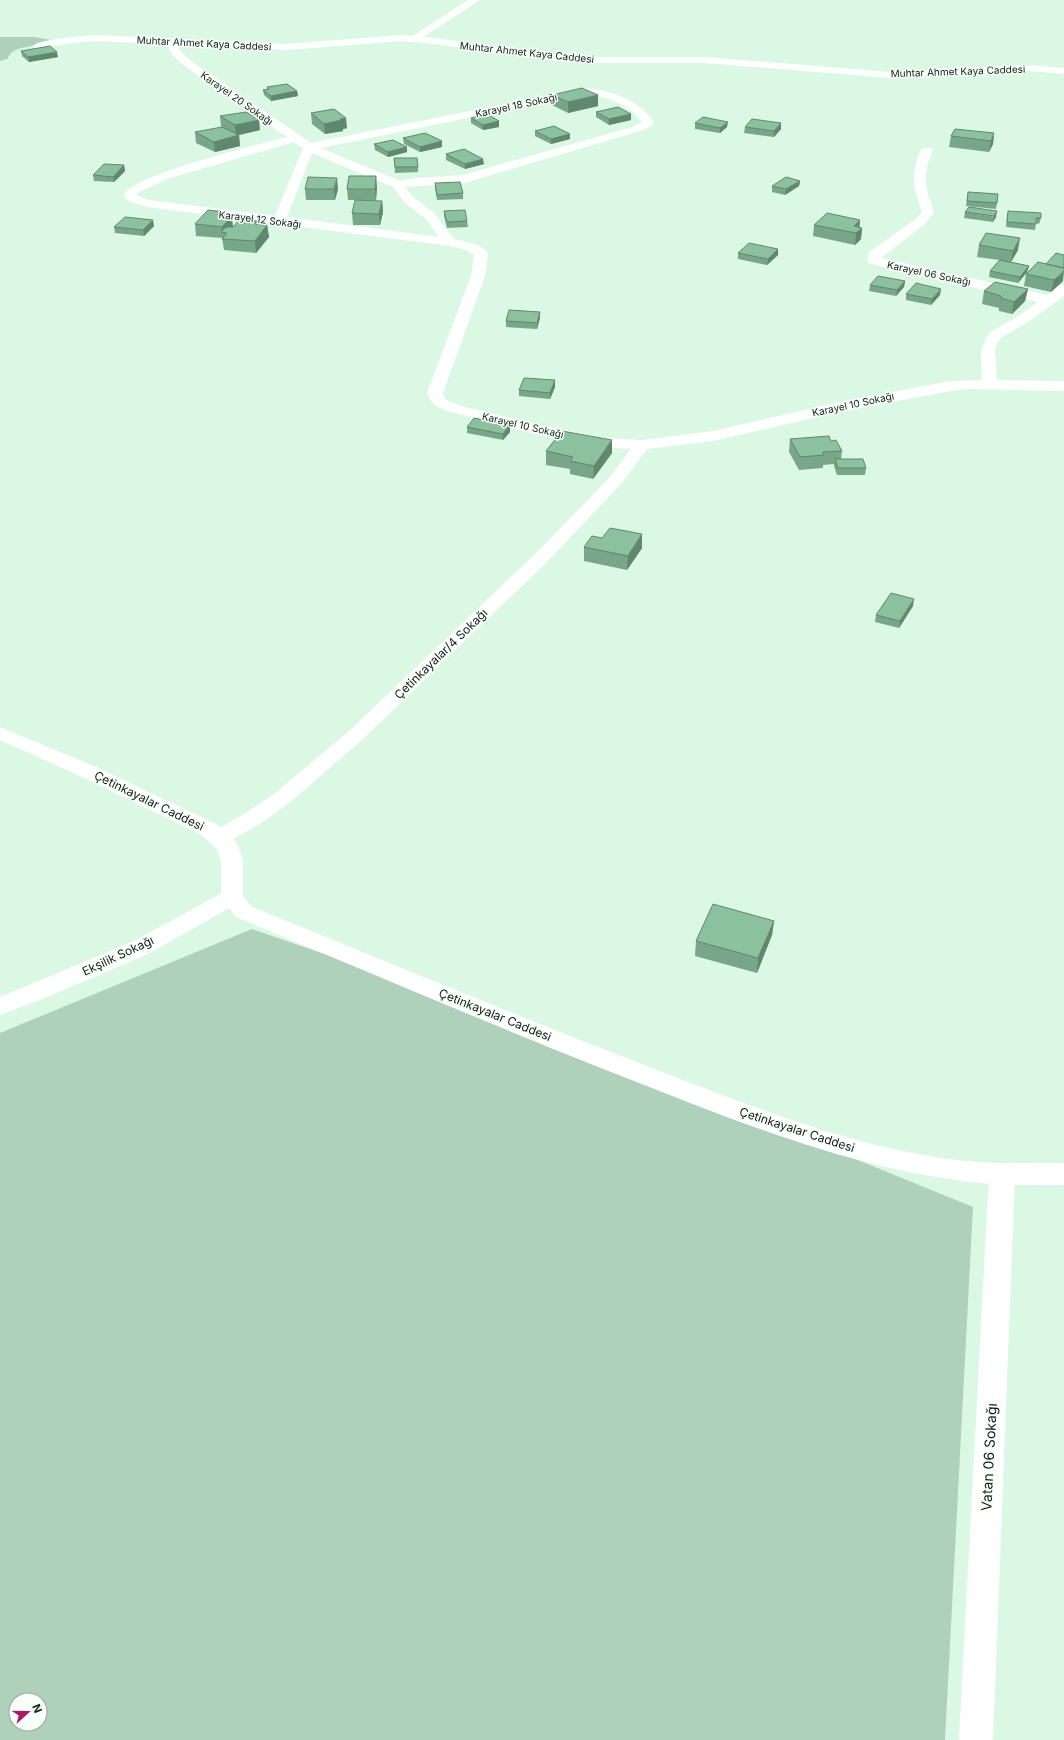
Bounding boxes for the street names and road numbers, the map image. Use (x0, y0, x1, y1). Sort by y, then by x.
street label: Muhtar Ahmet Kaya Caddesi (136, 33, 272, 53)
street label: Muhtar Ahmet Kaya Caddesi (459, 39, 595, 65)
street label: Muhtar Ahmet Kaya Caddesi (890, 63, 1026, 79)
street label: Karayel 20 Sokağı (199, 69, 275, 127)
street label: Karayel 18 Sokağı (474, 90, 558, 120)
street label: Karayel 12 Sokağı (218, 208, 302, 230)
street label: Karayel 06 Sokağı (886, 258, 972, 288)
street label: Karayel 10 Sokağı (811, 389, 895, 419)
street label: Karayel 10 Sokağı (481, 410, 565, 440)
street label: Çetinkayalar/4 Sokağı (391, 605, 490, 702)
street label: Çetinkayalar Caddesi (92, 767, 207, 834)
street label: Ekşilik Sokağı (80, 932, 156, 979)
street label: Çetinkayalar Caddesi (437, 985, 554, 1044)
street label: Çetinkayalar Caddesi (738, 1104, 857, 1155)
street label: Vatan 06 Sokağı (977, 1403, 1000, 1511)

